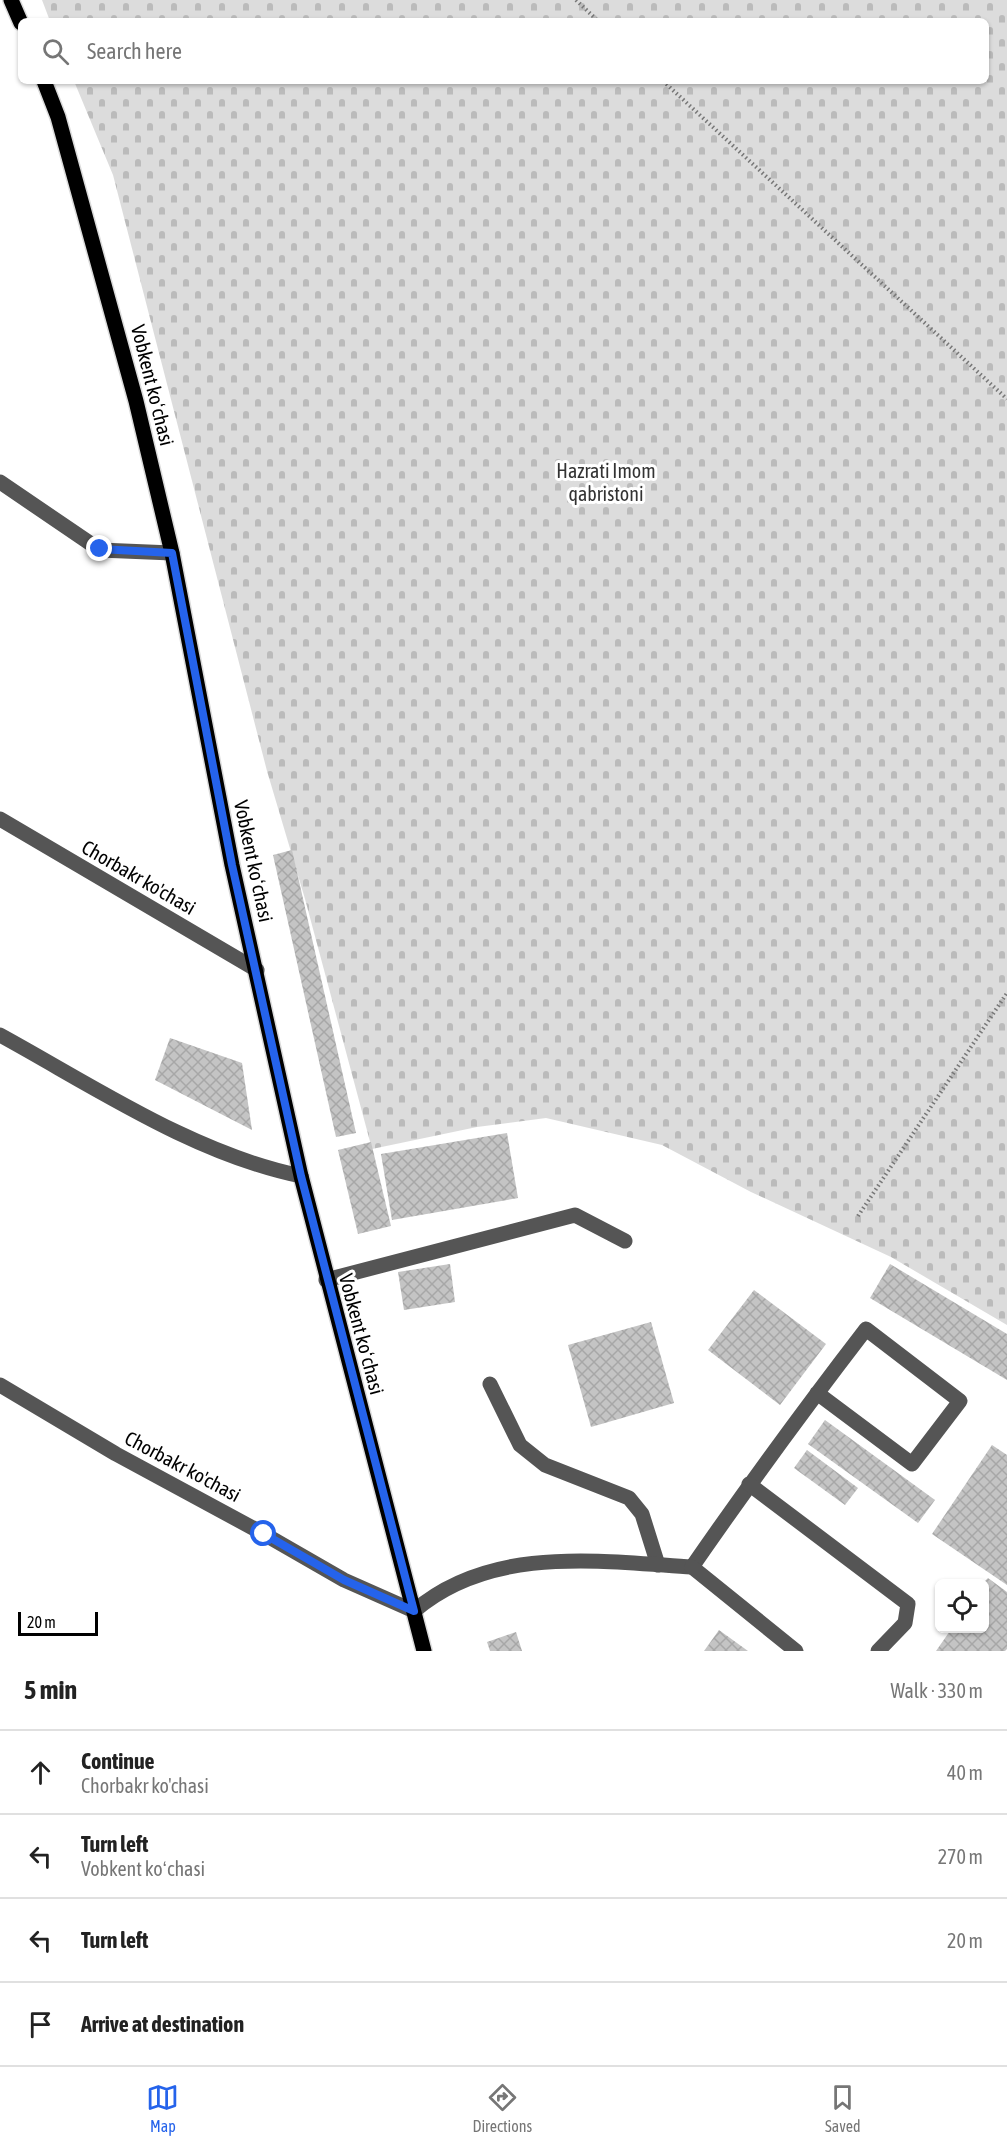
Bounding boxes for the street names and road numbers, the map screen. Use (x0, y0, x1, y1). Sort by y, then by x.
street label: Vobkent koʻchasi (127, 322, 179, 448)
street label: Vobkent koʻchasi (230, 798, 278, 924)
street label: Chorbakr ko'chasi (78, 835, 200, 919)
street label: Vobkent koʻchasi (335, 1271, 389, 1397)
street label: Chorbakr ko'chasi (121, 1426, 245, 1506)

